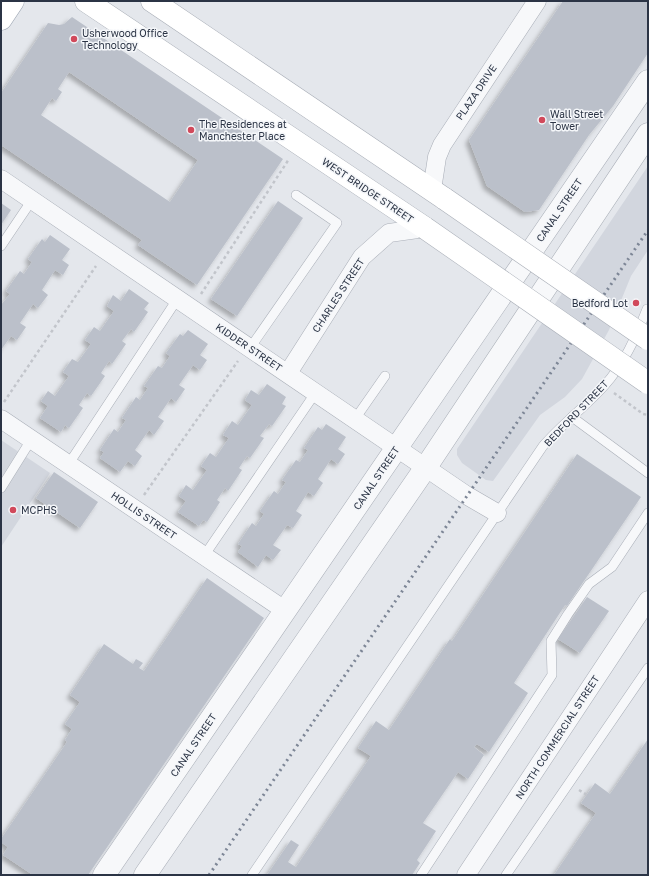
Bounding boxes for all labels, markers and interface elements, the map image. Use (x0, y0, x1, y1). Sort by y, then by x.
place label: Usherwood Office Technology (82, 27, 168, 51)
marker: Usherwood Office Technology (69, 34, 79, 44)
street label: PLAZA DRIVE (453, 62, 499, 122)
place label: Wall Street Tower (550, 108, 603, 132)
marker: Wall Street Tower (537, 115, 547, 125)
place label: The Residences at Manchester Place (199, 118, 287, 142)
marker: The Residences at Manchester Place (186, 125, 196, 135)
street label: WEST BRIDGE STREET (320, 155, 416, 225)
street label: CANAL STREET (533, 176, 585, 244)
street label: CHARLES STREET (309, 255, 367, 335)
place label: Bedford Lot (572, 297, 628, 309)
marker: Bedford Lot (631, 298, 641, 308)
street label: KIDDER STREET (214, 320, 284, 374)
street label: BEDFORD STREET (541, 377, 611, 449)
street label: CANAL STREET (350, 444, 402, 512)
street label: HOLLIS STREET (109, 489, 179, 541)
place label: MCPHS (21, 504, 57, 516)
marker: MCPHS (8, 505, 18, 515)
street label: NORTH COMMERCIAL STREET (512, 673, 602, 801)
street label: CANAL STREET (167, 711, 219, 779)

